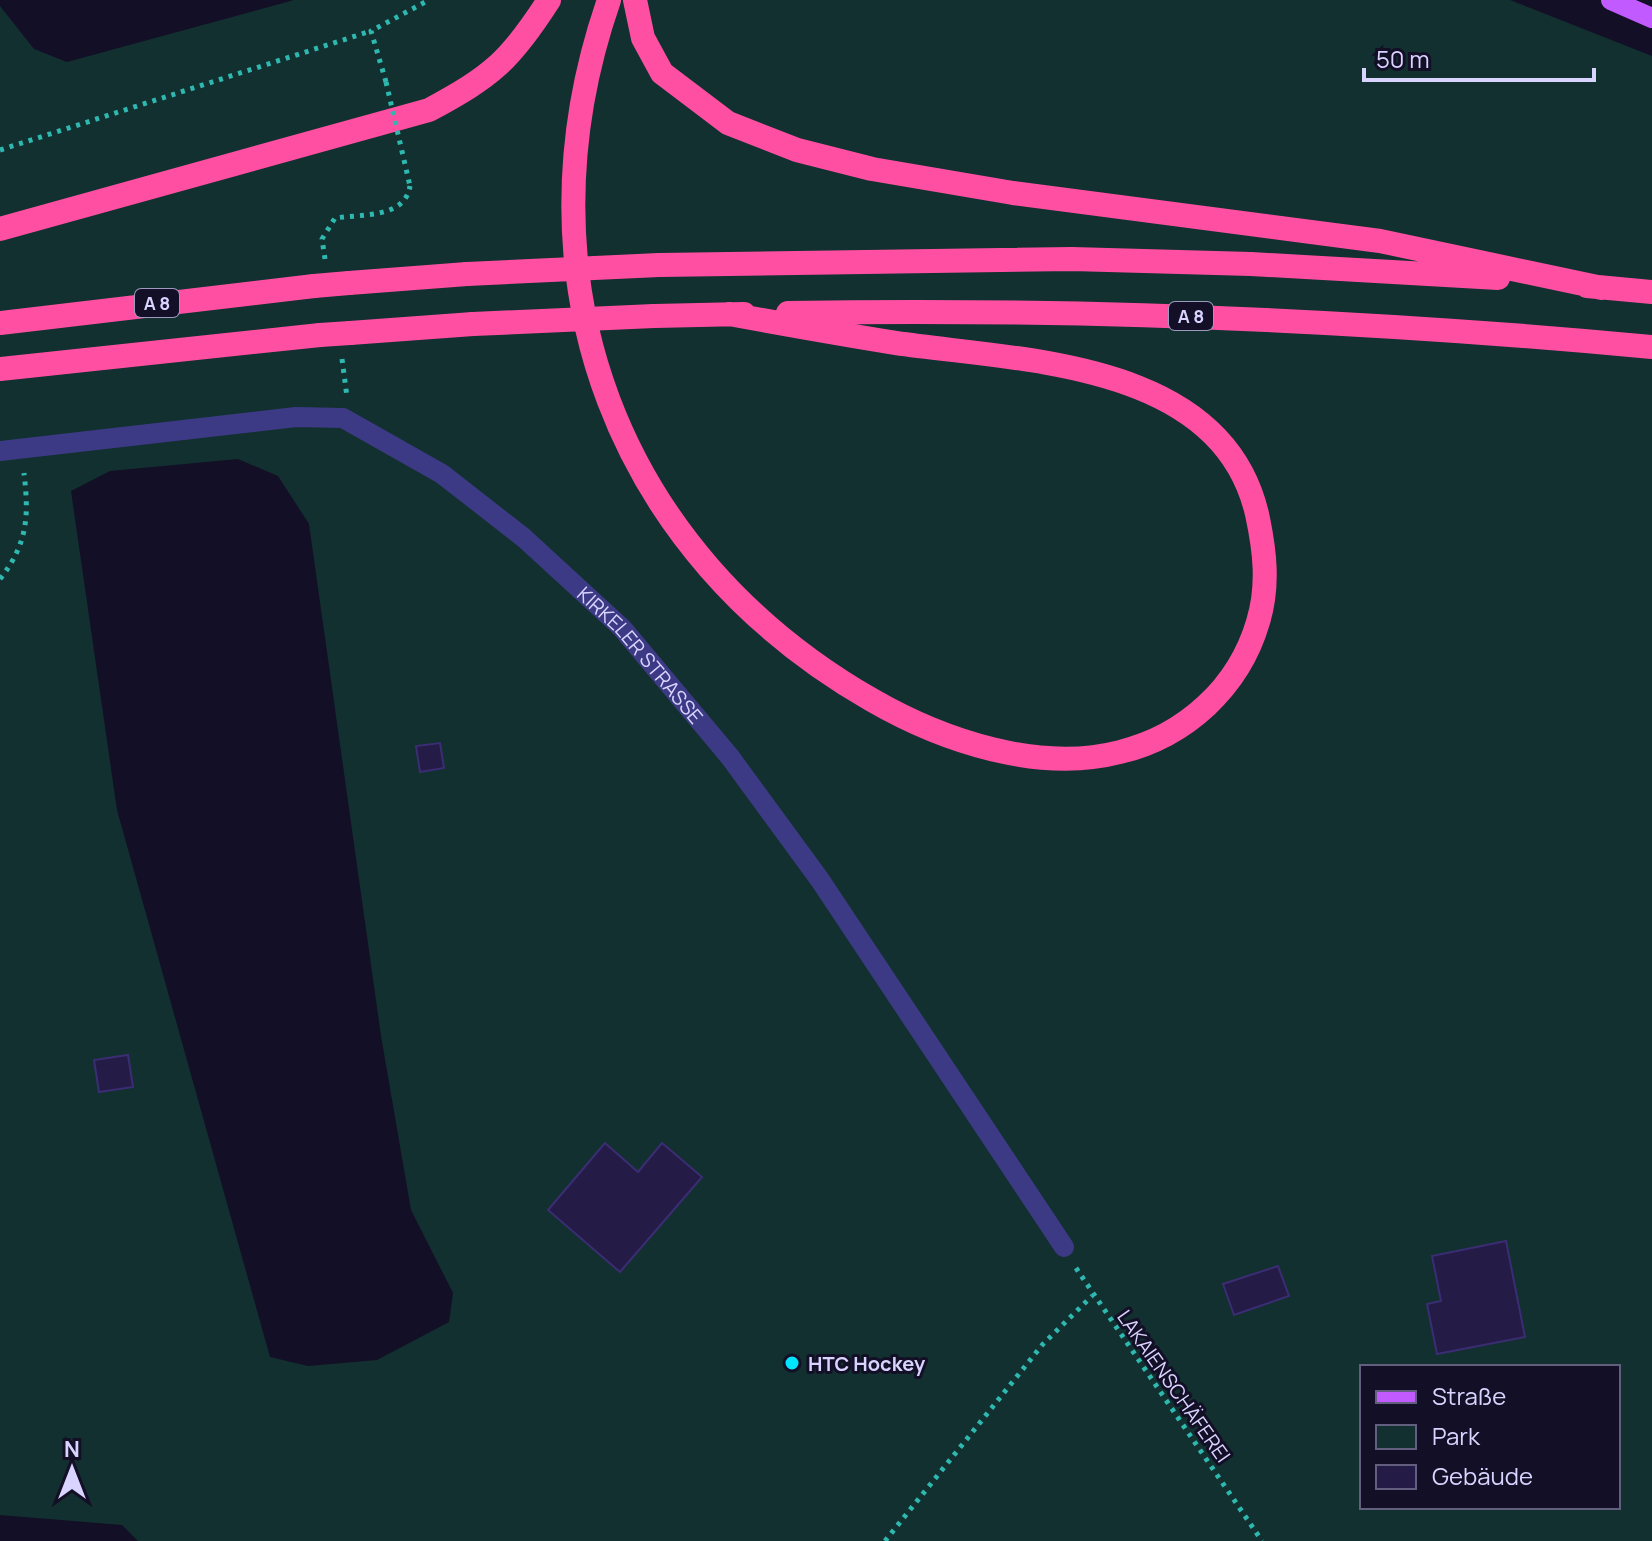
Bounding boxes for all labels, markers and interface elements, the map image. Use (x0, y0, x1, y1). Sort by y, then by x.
scale bar (1364, 32, 1594, 82)
text: 50 m (1376, 42, 1430, 75)
road number: A 8 (135, 289, 179, 317)
road number: A 8 (1169, 302, 1213, 330)
street label: KIRKELER STRASSE (572, 580, 710, 729)
street label: LAKAIENSCHÄFEREI (1111, 1304, 1237, 1468)
place label: HTC Hockey (808, 1350, 926, 1377)
marker: HTC Hockey (783, 1354, 801, 1372)
legend (1360, 1365, 1620, 1509)
text: Straße (1432, 1379, 1506, 1412)
text: Park (1432, 1419, 1481, 1452)
north arrow (32, 1429, 112, 1509)
text: N (64, 1434, 80, 1464)
text: Gebäude (1432, 1459, 1533, 1492)

